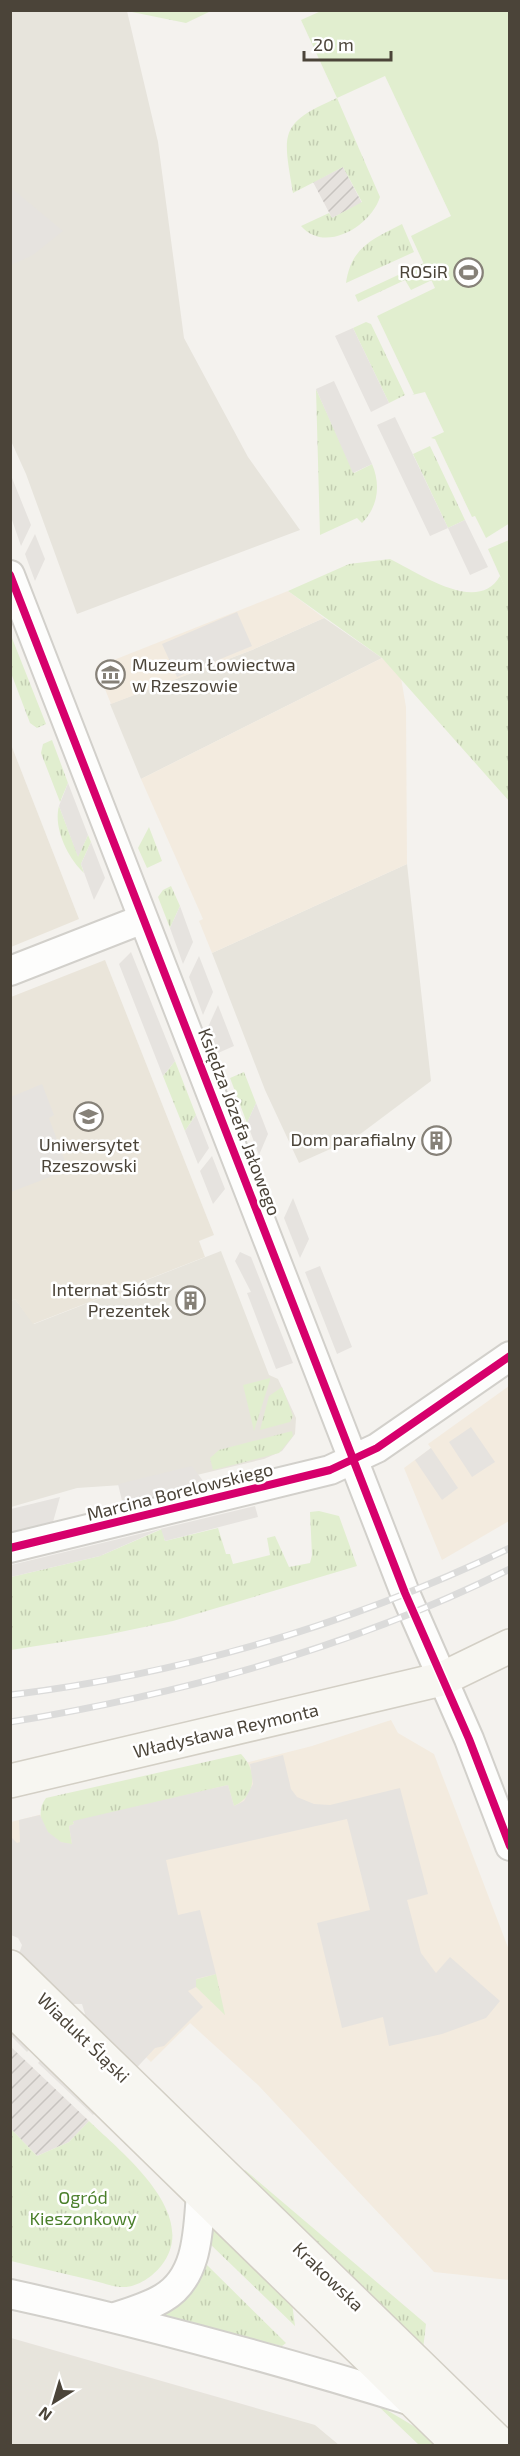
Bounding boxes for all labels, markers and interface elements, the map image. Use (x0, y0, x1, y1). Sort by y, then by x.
scale bar (304, 24, 391, 62)
text: 20 m (313, 33, 354, 55)
sports icon: ROSiR (453, 256, 485, 288)
place label: ROSiR (399, 260, 448, 282)
place label: Muzeum Łowiectwa w Rzeszowie (132, 653, 296, 696)
museum icon: Muzeum Łowiectwa w Rzeszowie (95, 659, 127, 691)
street label: Księdza Józefa Jałowego (194, 1025, 286, 1219)
school or university icon: Uniwersytet Rzeszowski (73, 1100, 105, 1132)
building icon: Dom parafialny (421, 1124, 453, 1156)
place label: Dom parafialny (291, 1128, 416, 1150)
place label: Uniwersytet Rzeszowski (39, 1133, 139, 1176)
place label: Internat Sióstr Prezentek (52, 1278, 170, 1321)
building icon: Internat Sióstr Prezentek (175, 1284, 207, 1316)
street label: Marcina Borelowskiego (84, 1457, 275, 1525)
street label: Władysława Reymonta (131, 1698, 321, 1762)
street label: Wiadukt Śląski (33, 1988, 135, 2087)
park label: Ogród Kieszonkowy (29, 2186, 137, 2229)
street label: Krakowska (289, 2237, 369, 2315)
north arrow (24, 2372, 84, 2432)
text: N (34, 2403, 55, 2425)

